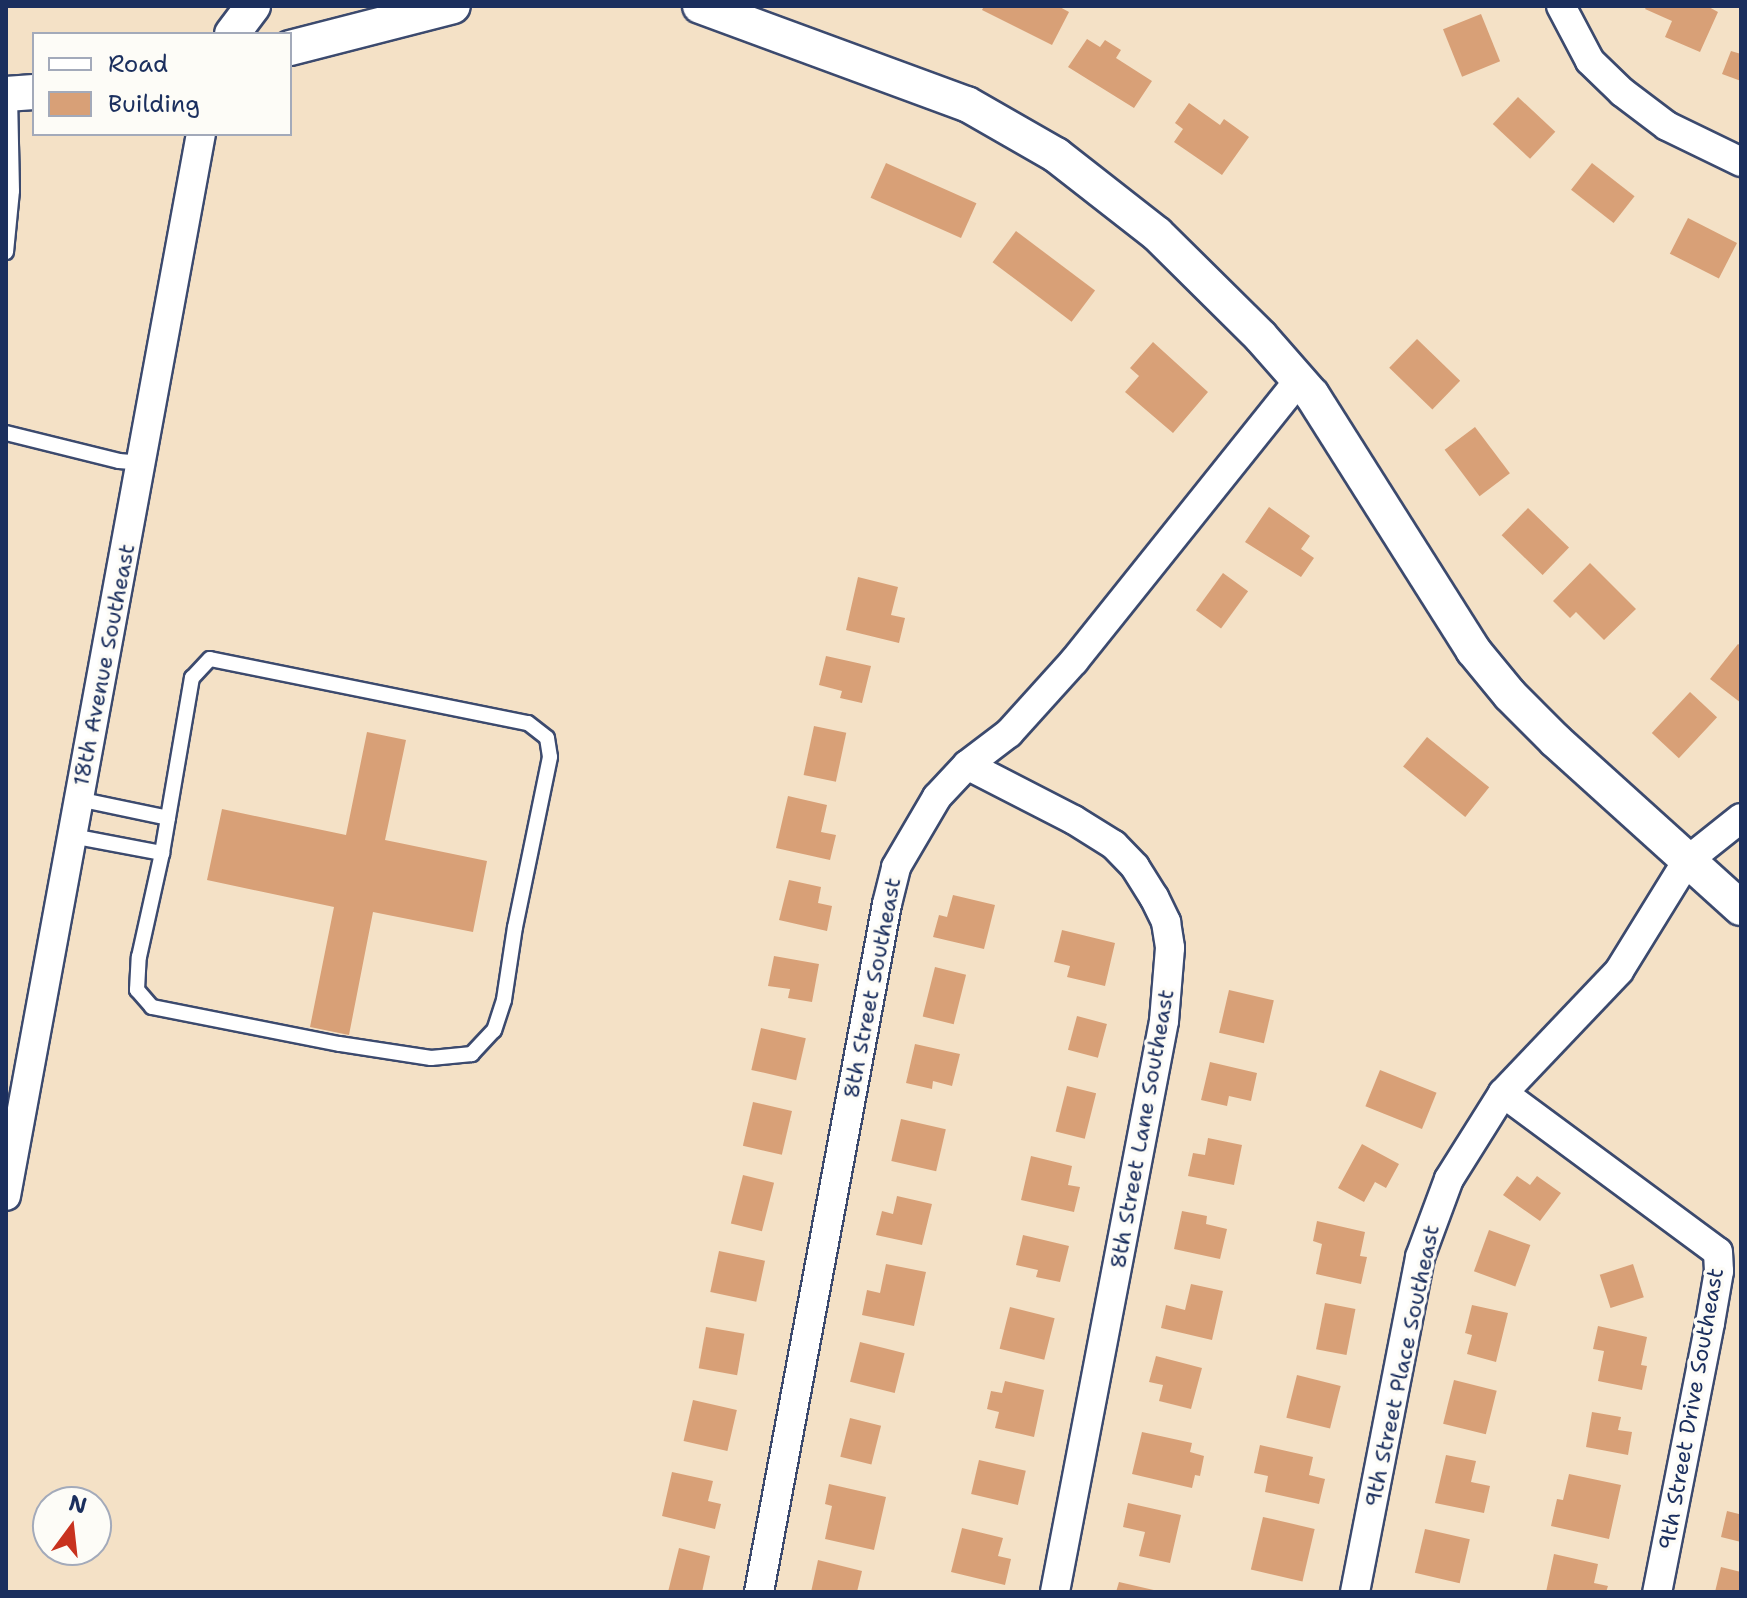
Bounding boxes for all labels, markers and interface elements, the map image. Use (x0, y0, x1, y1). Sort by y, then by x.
legend (32, 32, 292, 136)
text: Road (108, 48, 168, 80)
text: Building (108, 88, 200, 120)
street label: 18th Avenue Southeast (68, 542, 140, 788)
street label: 8th Street Southeast (838, 875, 906, 1101)
street label: 8th Street Lane Southeast (1104, 987, 1180, 1271)
street label: 9th Street Place Southeast (1359, 1222, 1445, 1510)
street label: 9th Street Drive Southeast (1653, 1266, 1729, 1552)
north arrow (32, 1486, 112, 1566)
text: N (66, 1488, 90, 1521)

